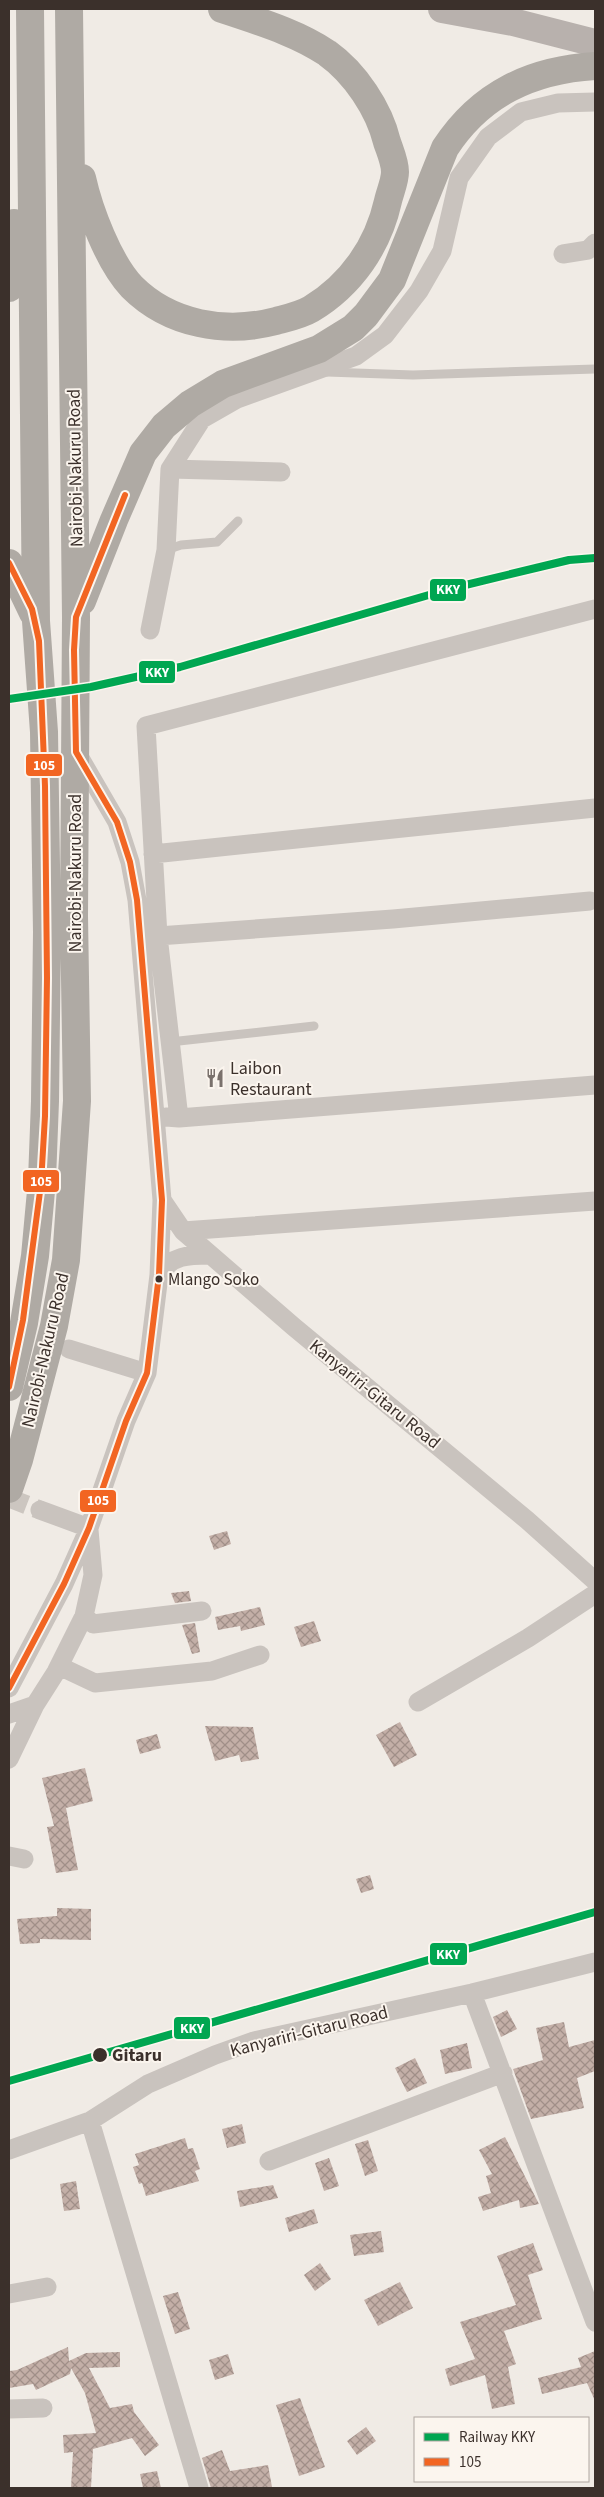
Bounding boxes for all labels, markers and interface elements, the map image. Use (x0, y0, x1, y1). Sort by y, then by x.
street label: Nairobi-Nakuru Road (62, 389, 89, 547)
line badge: KKY (429, 578, 467, 602)
text: KKY (436, 580, 461, 600)
line badge: KKY (138, 660, 176, 684)
text: KKY (145, 663, 170, 683)
line badge: 105 (25, 753, 63, 777)
text: 105 (33, 756, 55, 776)
street label: Nairobi-Nakuru Road (63, 794, 88, 952)
place label: Laibon Restaurant (230, 1056, 312, 1102)
restaurant icon: Laibon Restaurant (204, 1067, 226, 1089)
line badge: 105 (22, 1169, 60, 1193)
text: 105 (30, 1172, 52, 1192)
place label: Mlango Soko (168, 1268, 259, 1292)
street label: Nairobi-Nakuru Road (15, 1270, 75, 1430)
marker: Mlango Soko (154, 1274, 164, 1284)
street label: Kanyariri-Gitaru Road (304, 1334, 445, 1455)
line badge: 105 (79, 1489, 117, 1513)
text: 105 (87, 1491, 109, 1511)
line badge: KKY (429, 1942, 468, 1966)
text: KKY (436, 1945, 461, 1965)
street label: Kanyariri-Gitaru Road (228, 2000, 391, 2063)
line badge: KKY (173, 2016, 211, 2040)
text: KKY (180, 2019, 205, 2039)
place label: Gitaru (112, 2043, 162, 2068)
marker: Gitaru (91, 2046, 109, 2064)
legend (414, 2417, 589, 2482)
text: Railway KKY (459, 2427, 536, 2448)
text: 105 (459, 2452, 481, 2473)

